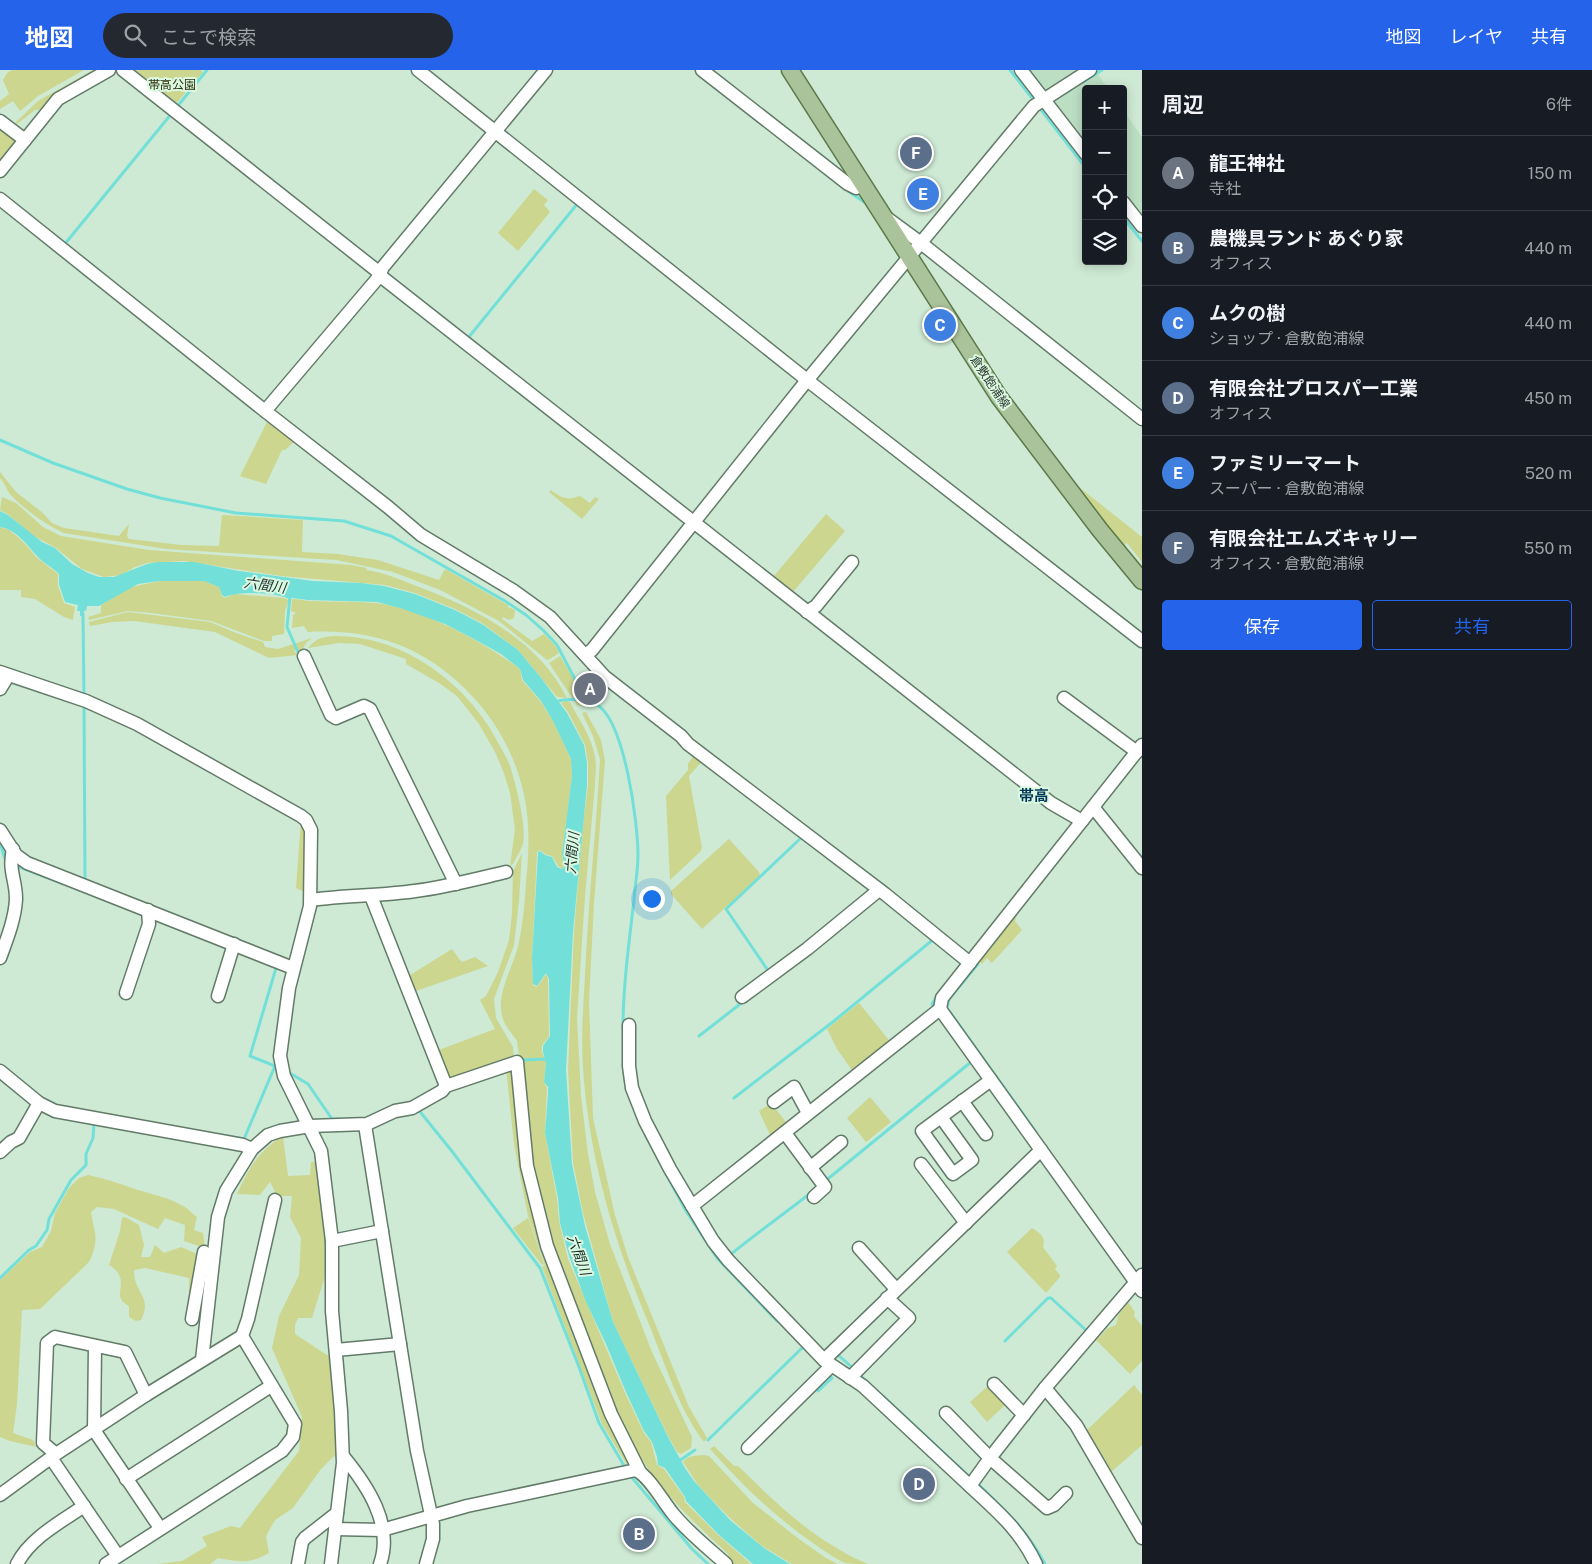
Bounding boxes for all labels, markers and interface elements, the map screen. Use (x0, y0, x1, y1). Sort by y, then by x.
search box (103, 13, 453, 58)
icon: search (121, 21, 149, 49)
text: 地図 (25, 23, 73, 51)
text: ここで検索 (161, 26, 256, 48)
text: 地図 (1386, 26, 1422, 47)
text: レイヤ (1450, 26, 1503, 47)
text: 共有 (1531, 26, 1567, 47)
park label: 帯高公園 (148, 78, 196, 92)
map controls (1082, 85, 1127, 265)
button: + (1082, 85, 1127, 130)
text: 周辺 (1162, 92, 1204, 117)
text: 6件 (1546, 95, 1572, 114)
button: − (1082, 130, 1127, 175)
pin: F (900, 134, 932, 172)
text: 龍王神社 (1209, 152, 1285, 174)
text: A (1172, 164, 1184, 183)
text: 150 m (1528, 164, 1572, 183)
pin: E (907, 175, 939, 213)
button: locate (1082, 175, 1127, 220)
text: 寺社 (1209, 179, 1241, 198)
button: layers (1082, 220, 1127, 265)
text: 農機具ランド あぐり家 (1209, 227, 1403, 249)
text: B (1173, 239, 1183, 258)
text: 440 m (1524, 239, 1572, 258)
text: オフィス (1209, 254, 1273, 273)
text: ムクの樹 (1209, 302, 1285, 324)
pin: C (924, 306, 956, 344)
text: C (1172, 314, 1184, 333)
text: 440 m (1524, 314, 1572, 333)
text: ショップ · 倉敷飽浦線 (1209, 329, 1364, 348)
street label: 倉敷飽浦線 (967, 353, 1013, 411)
text: 有限会社プロスパー工業 (1209, 377, 1418, 399)
text: D (1172, 389, 1184, 408)
text: 450 m (1524, 389, 1572, 408)
text: オフィス (1209, 404, 1273, 423)
text: ファミリーマート (1209, 452, 1361, 474)
text: E (1173, 464, 1183, 483)
text: 520 m (1525, 464, 1572, 483)
text: スーパー · 倉敷飽浦線 (1209, 479, 1364, 498)
text: 有限会社エムズキャリー (1209, 527, 1418, 549)
text: F (1173, 539, 1183, 558)
text: 550 m (1524, 539, 1572, 558)
text: オフィス · 倉敷飽浦線 (1209, 554, 1364, 573)
water label: 六間川 (243, 574, 289, 596)
button: 保存 (1162, 600, 1362, 650)
button: 共有 (1372, 600, 1572, 650)
pin: A (574, 670, 606, 708)
district label: 帯高 (1019, 787, 1049, 804)
water label: 六間川 (562, 829, 582, 875)
your location (639, 886, 665, 912)
water label: 六間川 (564, 1233, 594, 1279)
pin: D (903, 1465, 935, 1503)
pin: B (623, 1515, 655, 1553)

